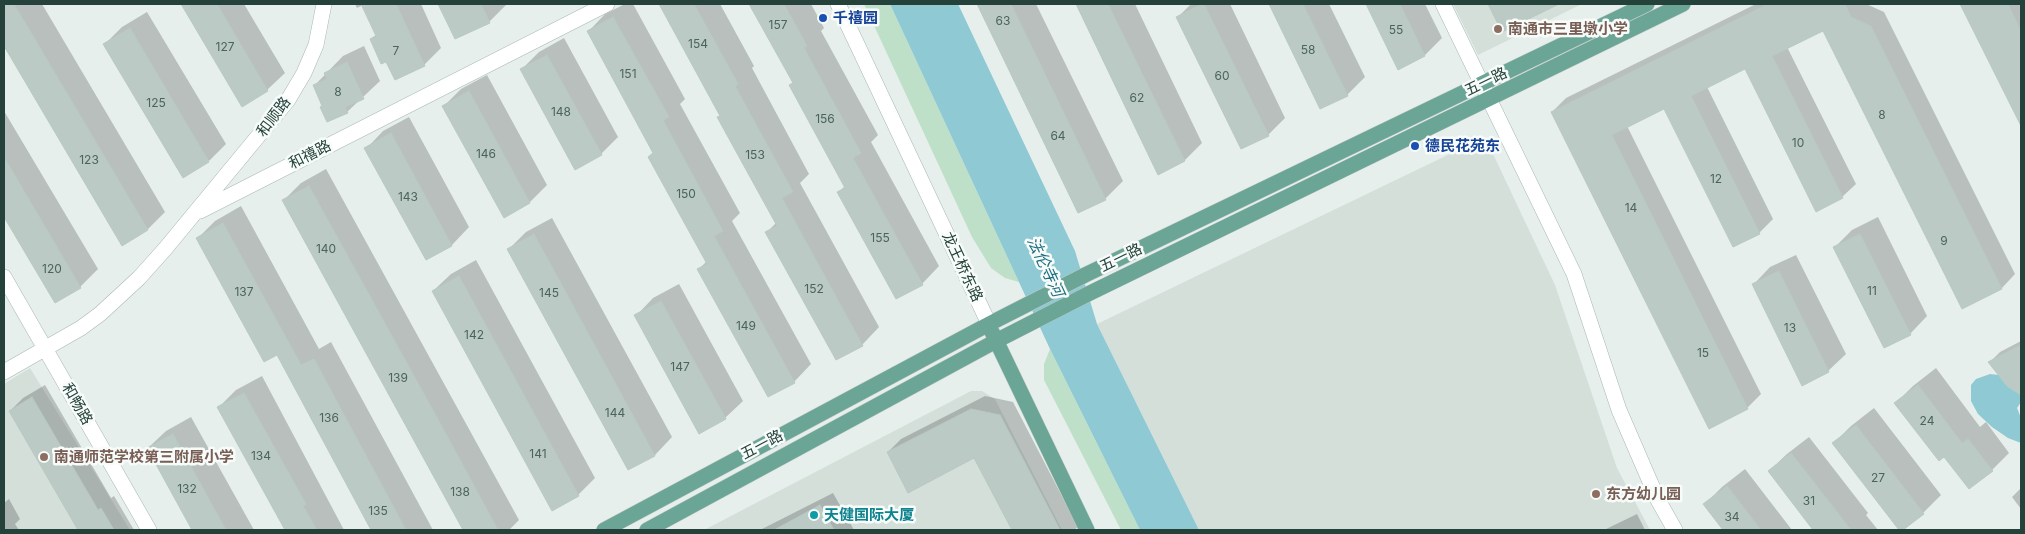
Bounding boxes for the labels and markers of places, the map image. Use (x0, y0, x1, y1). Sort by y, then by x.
place label: 千禧园 (833, 9, 878, 27)
marker: 千禧园 (817, 12, 829, 24)
place label: 南通市三里墩小学 (1508, 20, 1628, 38)
marker: 南通市三里墩小学 (1492, 23, 1504, 35)
place label: 德民花苑东 (1425, 137, 1500, 155)
marker: 德民花苑东 (1409, 140, 1421, 152)
place label: 南通师范学校第三附属小学 (54, 448, 234, 466)
marker: 南通师范学校第三附属小学 (38, 451, 50, 463)
place label: 东方幼儿园 (1606, 485, 1681, 503)
marker: 东方幼儿园 (1590, 488, 1602, 500)
place label: 天健国际大厦 (824, 506, 914, 524)
marker: 天健国际大厦 (808, 509, 820, 521)

